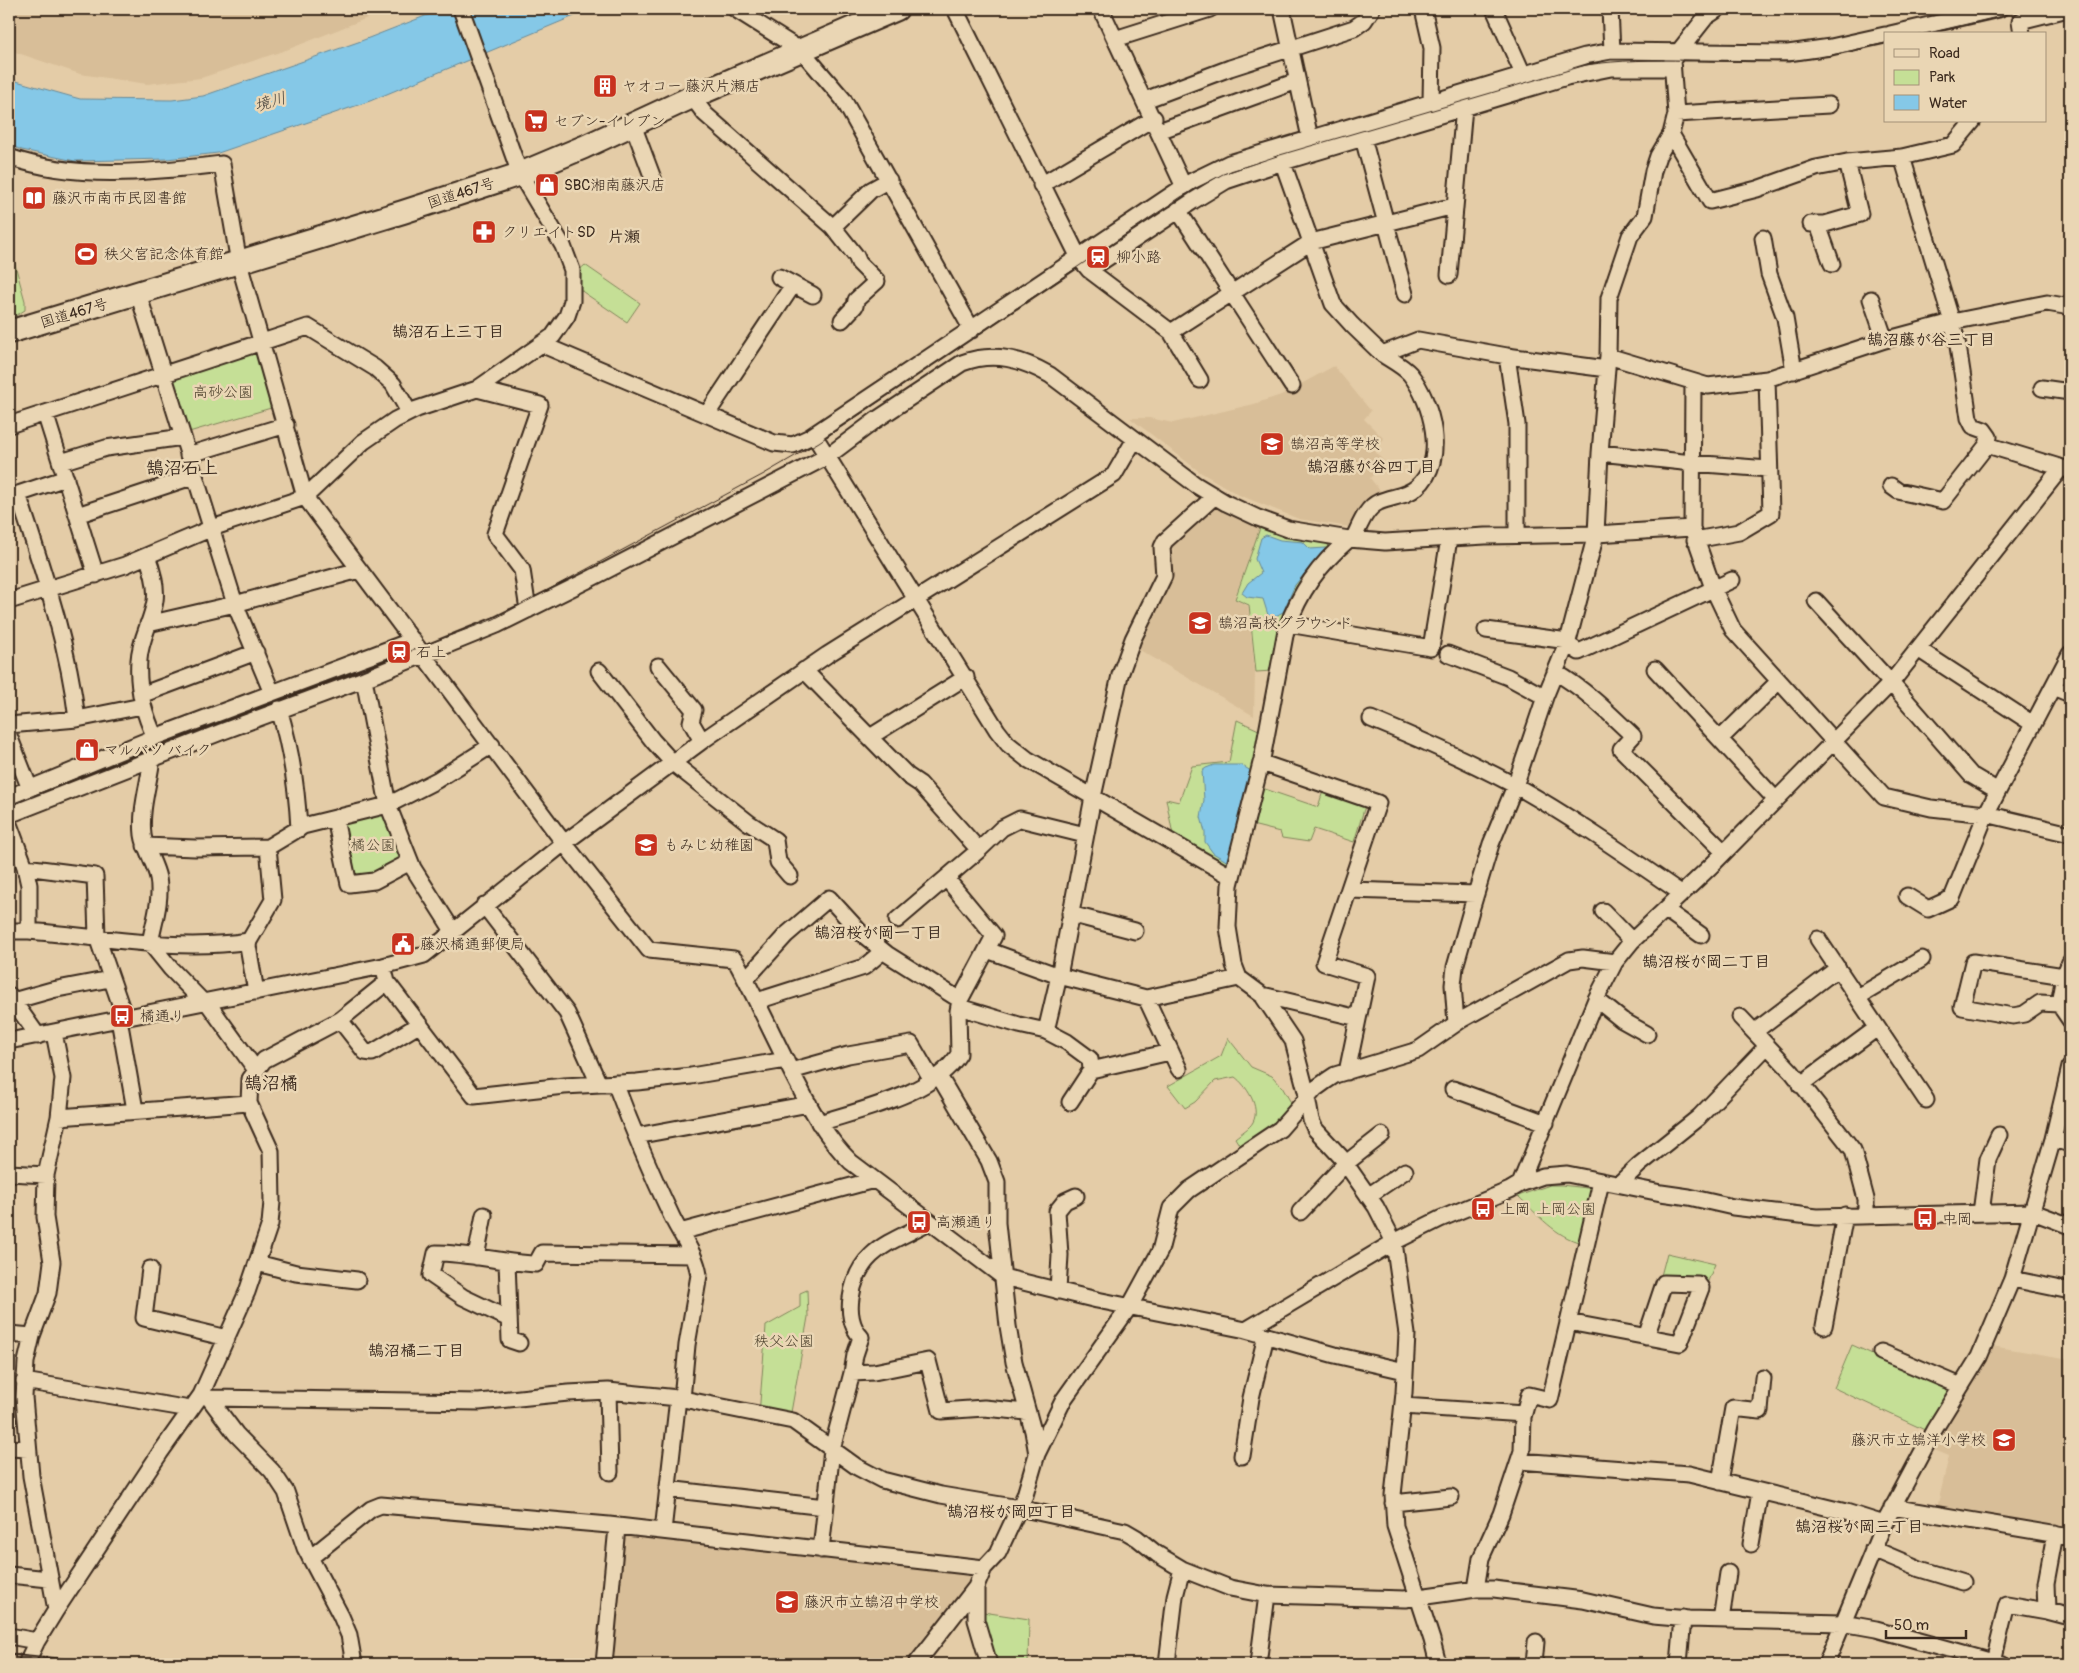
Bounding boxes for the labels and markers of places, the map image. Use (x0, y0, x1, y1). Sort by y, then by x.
building icon: ヤオコー 藤沢片瀬店 (592, 73, 618, 99)
place label: ヤオコー 藤沢片瀬店 (622, 77, 760, 96)
supermarket icon: セブン-イレブン (523, 108, 549, 134)
place label: セブン-イレブン (554, 112, 665, 131)
shop icon: SBC湘南藤沢店 (534, 172, 560, 198)
place label: SBC湘南藤沢店 (564, 176, 666, 195)
library icon: 藤沢市南市民図書館 (21, 185, 47, 211)
place label: 藤沢市南市民図書館 (52, 189, 187, 208)
pharmacy icon: クリエイトSD (471, 219, 497, 245)
place label: クリエイトSD (502, 223, 595, 242)
sports icon: 秩父宮記念体育館 (73, 241, 99, 267)
station icon: 柳小路 (1085, 244, 1111, 270)
place label: 秩父宮記念体育館 (104, 245, 224, 264)
place label: 柳小路 (1116, 248, 1161, 267)
school or university icon: 鵠沼高等学校 (1259, 431, 1285, 457)
place label: 鵠沼高等学校 (1290, 435, 1380, 454)
school or university icon: 鵠沼高校グラウンド (1187, 610, 1213, 636)
place label: 鵠沼高校グラウンド (1218, 614, 1353, 633)
station icon: 石上 (386, 639, 412, 665)
place label: 石上 (416, 643, 446, 662)
shop icon: マルパソ バイク (74, 737, 100, 763)
place label: マルパソ バイク (104, 741, 211, 760)
school or university icon: もみじ幼稚園 (633, 832, 659, 858)
place label: もみじ幼稚園 (664, 836, 754, 855)
public building icon: 藤沢橘通郵便局 (390, 931, 416, 957)
place label: 藤沢橘通郵便局 (420, 935, 525, 954)
bus stop icon: 橘通り (109, 1003, 135, 1029)
place label: 橘通り (140, 1007, 185, 1026)
bus stop icon: 上岡 (1470, 1196, 1496, 1222)
place label: 上岡 (1500, 1200, 1530, 1219)
bus stop icon: 中岡 (1912, 1206, 1938, 1232)
bus stop icon: 高瀬通り (906, 1209, 932, 1235)
place label: 中岡 (1942, 1210, 1972, 1229)
place label: 高瀬通り (936, 1213, 996, 1232)
school or university icon: 藤沢市立鵠洋小学校 (1991, 1427, 2017, 1453)
place label: 藤沢市立鵠洋小学校 (1851, 1431, 1986, 1450)
school or university icon: 藤沢市立鵠沼中学校 (774, 1589, 800, 1615)
place label: 藤沢市立鵠沼中学校 (804, 1593, 939, 1612)

